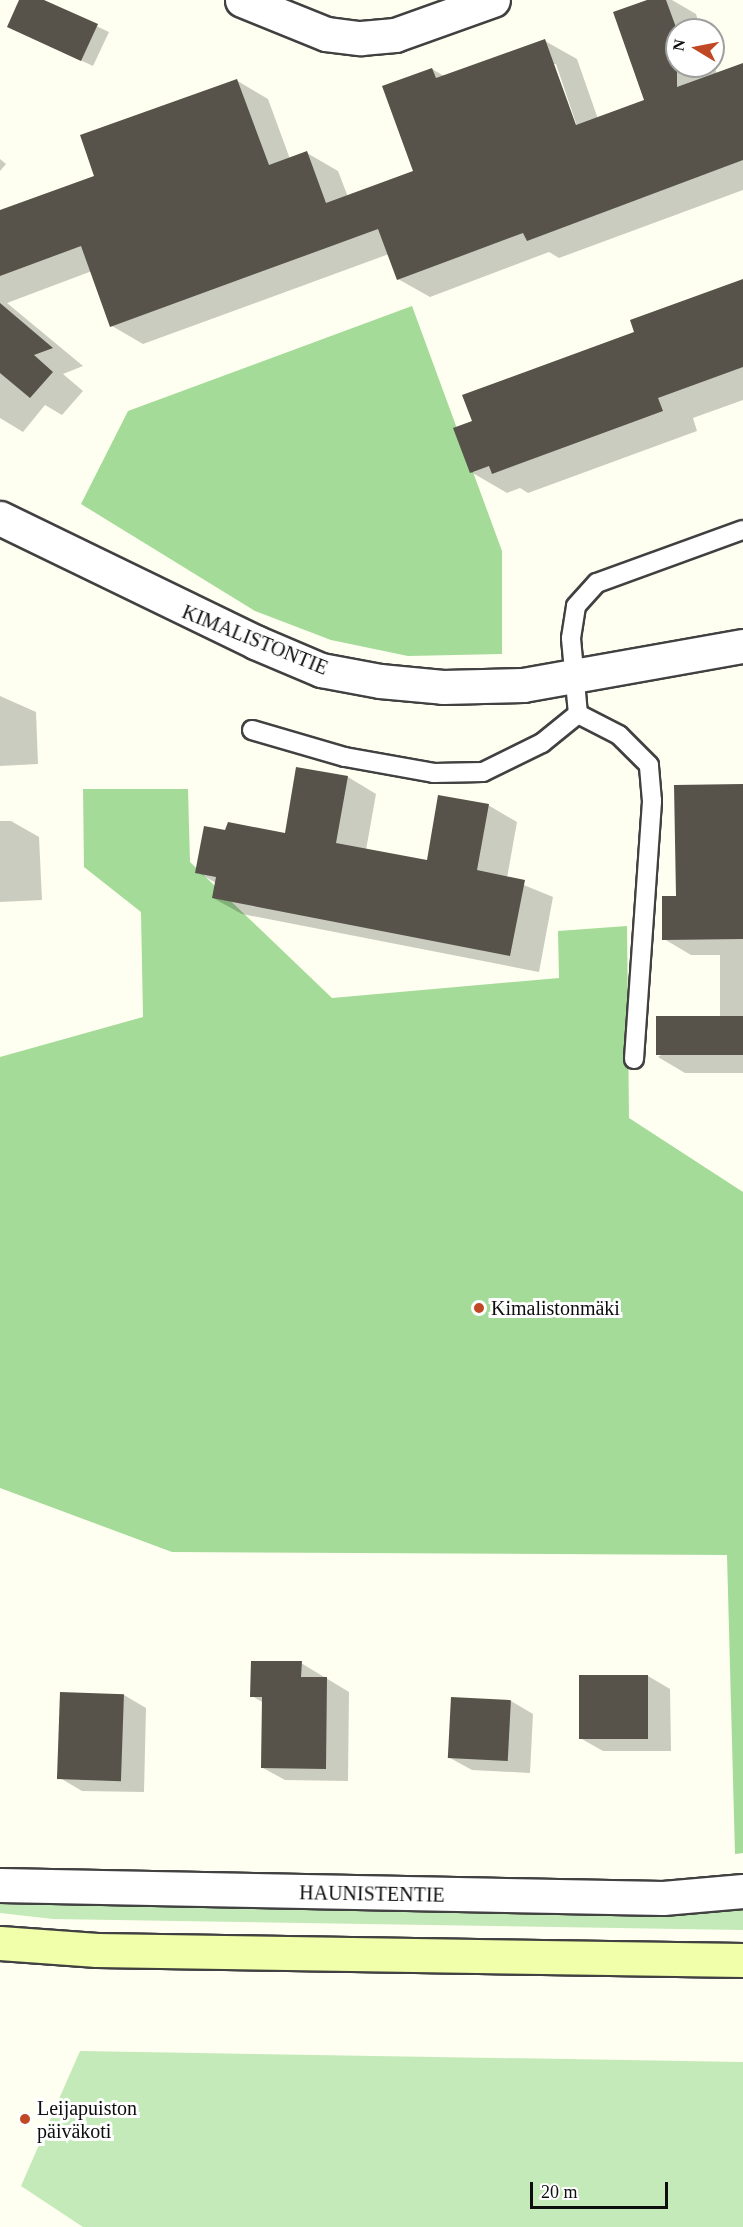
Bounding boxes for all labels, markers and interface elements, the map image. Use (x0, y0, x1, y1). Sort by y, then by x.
north arrow (665, 18, 725, 78)
text: N (669, 38, 688, 52)
street label: KIMALISTONTIE (179, 600, 331, 680)
place label: Kimalistonmäki (491, 1296, 620, 1320)
marker: Kimalistonmäki (472, 1301, 486, 1315)
street label: HAUNISTENTIE (299, 1881, 445, 1907)
place label: Leijapuiston päiväkoti (37, 2096, 137, 2143)
marker: Leijapuiston päiväkoti (18, 2112, 32, 2126)
scale bar (533, 2170, 671, 2208)
text: 20 m (541, 2182, 578, 2202)

